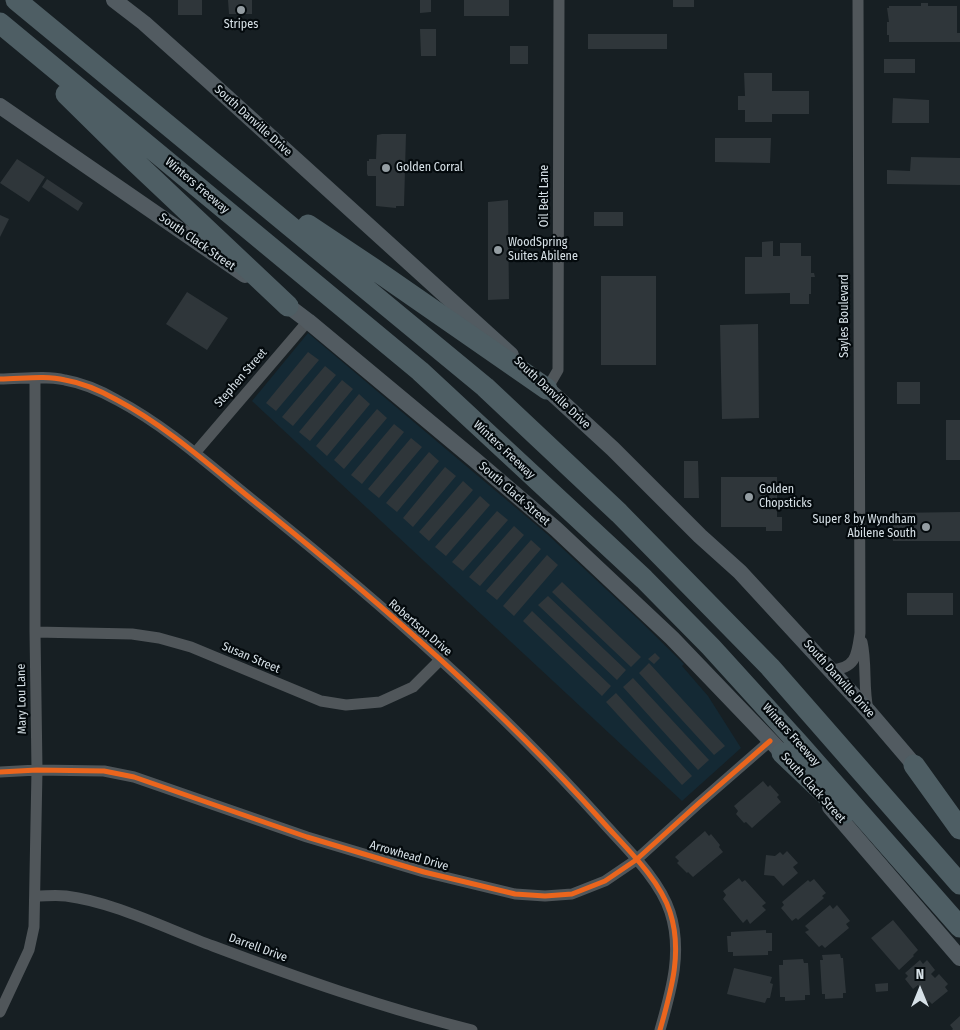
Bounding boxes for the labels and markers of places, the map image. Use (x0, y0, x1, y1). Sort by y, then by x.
marker: Stripes (235, 4, 247, 16)
place label: Stripes (224, 18, 258, 32)
place label: Golden Corral (396, 161, 463, 175)
marker: Golden Corral (380, 162, 392, 174)
place label: WoodSpring Suites Abilene (508, 236, 578, 264)
marker: WoodSpring Suites Abilene (492, 244, 504, 256)
place label: Golden Chopsticks (759, 483, 812, 511)
marker: Golden Chopsticks (743, 491, 755, 503)
place label: Super 8 by Wyndham Abilene South (813, 513, 916, 541)
marker: Super 8 by Wyndham Abilene South (920, 521, 932, 533)

